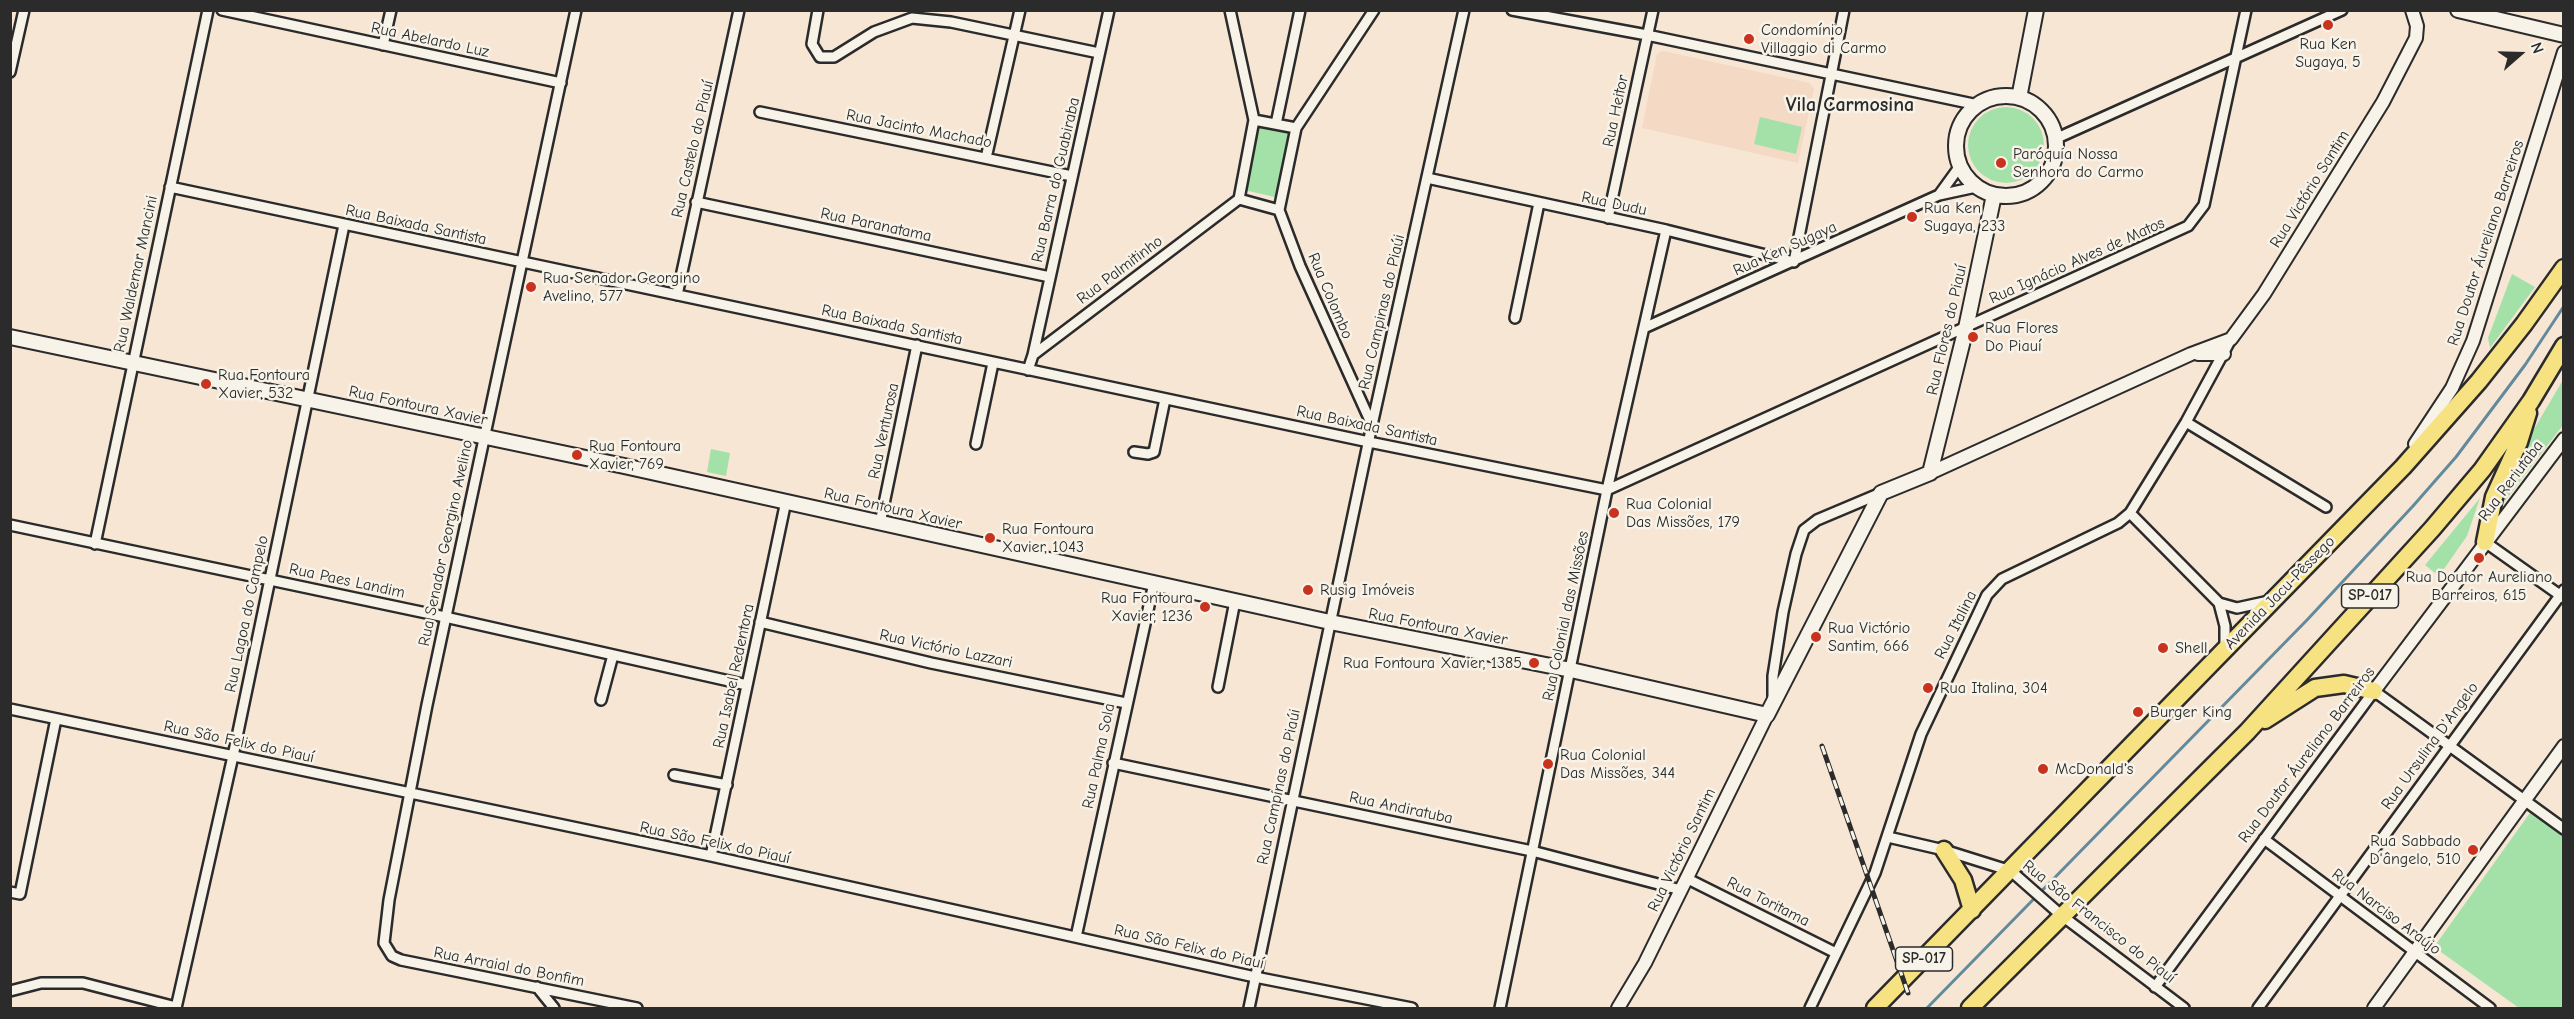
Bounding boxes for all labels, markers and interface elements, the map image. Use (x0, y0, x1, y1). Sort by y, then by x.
street label: Rua Abelardo Luz (369, 18, 491, 62)
marker: Rua Ken Sugaya, 5 (2321, 18, 2335, 32)
place label: Condomínio Villaggio di Carmo (1761, 20, 1886, 58)
north arrow (2490, 24, 2550, 84)
marker: Condomínio Villaggio di Carmo (1742, 32, 1756, 46)
place label: Rua Ken Sugaya, 5 (2295, 34, 2361, 72)
text: N (2527, 40, 2547, 56)
street label: Rua Heitor (1599, 73, 1633, 149)
street label: Rua Castelo do Piauí (668, 78, 718, 220)
district label: Vila Carmosina (1786, 93, 1914, 117)
street label: Rua Barra do Guabiraba (1028, 96, 1084, 264)
street label: Rua Jacinto Machado (844, 105, 994, 153)
street label: Rua Victório Santim (2266, 127, 2354, 251)
street label: Rua Doutor Áureliano Barreiros (2444, 138, 2528, 348)
place label: Paróquia Nossa Senhora do Carmo (2013, 144, 2144, 182)
marker: Paróquia Nossa Senhora do Carmo (1994, 156, 2008, 170)
street label: Rua Dudu (1580, 188, 1648, 220)
street label: Rua Waldemar Mancini (110, 194, 162, 354)
place label: Rua Ken Sugaya, 233 (1924, 198, 2005, 236)
street label: Rua Baixada Santista (344, 201, 488, 249)
street label: Rua Paranatama (819, 204, 933, 246)
marker: Rua Ken Sugaya, 233 (1905, 210, 1919, 224)
street label: Rua Ignácio Alves de Matos (1986, 214, 2168, 308)
street label: Rua Ken Sugaya (1730, 218, 1840, 280)
street label: Rua Palmitinho (1073, 232, 1167, 308)
street label: Rua Campinas do Piaúi (1355, 232, 1409, 392)
street label: Rua Colombo (1303, 250, 1357, 342)
street label: Rua Flores do Piauí (1923, 263, 1971, 397)
place label: Rua Senador Georgino Avelino, 577 (543, 268, 700, 306)
marker: Rua Senador Georgino Avelino, 577 (524, 280, 538, 294)
street label: Rua Baixada Santista (820, 301, 964, 349)
place label: Rua Flores Do Piauí (1985, 318, 2058, 356)
marker: Rua Flores Do Piauí (1966, 330, 1980, 344)
place label: Rua Fontoura Xavier, 532 (218, 365, 310, 403)
marker: Rua Fontoura Xavier, 532 (199, 377, 213, 391)
street label: Rua Venturosa (864, 381, 904, 481)
street label: Rua Fontoura Xavier (347, 382, 489, 430)
street label: Rua Baixada Santista (1295, 402, 1439, 450)
place label: Rua Fontoura Xavier, 769 (589, 436, 681, 474)
street label: Rua Reriutaba (2474, 437, 2548, 525)
street label: Rua Senador Georgino Avelino (415, 438, 477, 648)
marker: Rua Fontoura Xavier, 769 (570, 448, 584, 462)
street label: Rua Fontoura Xavier (822, 484, 964, 534)
place label: Rua Colonial Das Missões, 179 (1626, 494, 1740, 532)
marker: Rua Colonial Das Missões, 179 (1607, 506, 1621, 520)
place label: Rua Fontoura Xavier, 1043 (1002, 519, 1094, 557)
street label: Rua Colonial das Missões (1539, 529, 1593, 703)
marker: Rua Fontoura Xavier, 1043 (983, 531, 997, 545)
street label: Avenida Jacu-Pêssego (2221, 532, 2339, 654)
street label: Rua Lagoa do Campelo (221, 534, 273, 694)
marker: Rua Doutor Aureliano Barreiros, 615 (2472, 551, 2486, 565)
street label: Rua Paes Landim (287, 559, 407, 603)
place label: Rua Doutor Aureliano Barreiros, 615 (2406, 567, 2552, 605)
place label: Rusig Imóveis (1320, 580, 1414, 600)
marker: Rusig Imóveis (1301, 583, 1315, 597)
road number: SP-017 (2342, 584, 2398, 608)
place label: Rua Fontoura Xavier, 1236 (1101, 588, 1193, 626)
street label: Rua Italina (1931, 588, 1981, 662)
marker: Rua Fontoura Xavier, 1236 (1198, 600, 1212, 614)
street label: Rua Isabel Redentora (709, 602, 759, 750)
street label: Rua Fontoura Xavier (1367, 604, 1509, 650)
place label: Rua Victório Santim, 666 (1828, 618, 1910, 656)
street label: Rua Victório Lazzari (878, 626, 1014, 672)
marker: Rua Victório Santim, 666 (1809, 630, 1823, 644)
place label: Shell (2175, 638, 2207, 658)
marker: Shell (2156, 641, 2170, 655)
place label: Rua Fontoura Xavier, 1385 (1343, 653, 1522, 673)
marker: Rua Fontoura Xavier, 1385 (1527, 656, 1541, 670)
street label: Rua Doutor Áureliano Barreiros (2235, 663, 2379, 847)
place label: Rua Italina, 304 (1940, 678, 2048, 698)
street label: Rua Ursulina D'Angelo (2377, 678, 2483, 814)
marker: Rua Italina, 304 (1921, 681, 1935, 695)
street label: Rua Palma Sola (1078, 702, 1120, 810)
place label: Burger King (2150, 702, 2232, 722)
marker: Burger King (2131, 705, 2145, 719)
street label: Rua Campinas do Piaúi (1253, 707, 1305, 867)
street label: Rua São Felix do Piauí (162, 717, 316, 767)
place label: Rua Colonial Das Missões, 344 (1560, 745, 1675, 783)
marker: Rua Colonial Das Missões, 344 (1541, 757, 1555, 771)
place label: McDonald's (2055, 759, 2134, 779)
marker: McDonald's (2036, 762, 2050, 776)
street label: Rua Victório Santim (1644, 785, 1720, 915)
street label: Rua Andiratuba (1347, 788, 1455, 828)
street label: Rua São Felix do Piauí (638, 818, 792, 868)
place label: Rua Sabbado D'ângelo, 510 (2370, 831, 2461, 869)
marker: Rua Sabbado D'ângelo, 510 (2466, 843, 2480, 857)
street label: Rua São Francisco do Piauí (2019, 856, 2179, 988)
street label: Rua Narciso Araújo (2328, 865, 2444, 959)
street label: Rua Toritama (1723, 873, 1813, 931)
street label: Rua São Felix do Piauí (1112, 920, 1266, 974)
street label: Rua Arraial do Bonfim (432, 943, 586, 991)
road number: SP-017 (1896, 947, 1952, 971)

